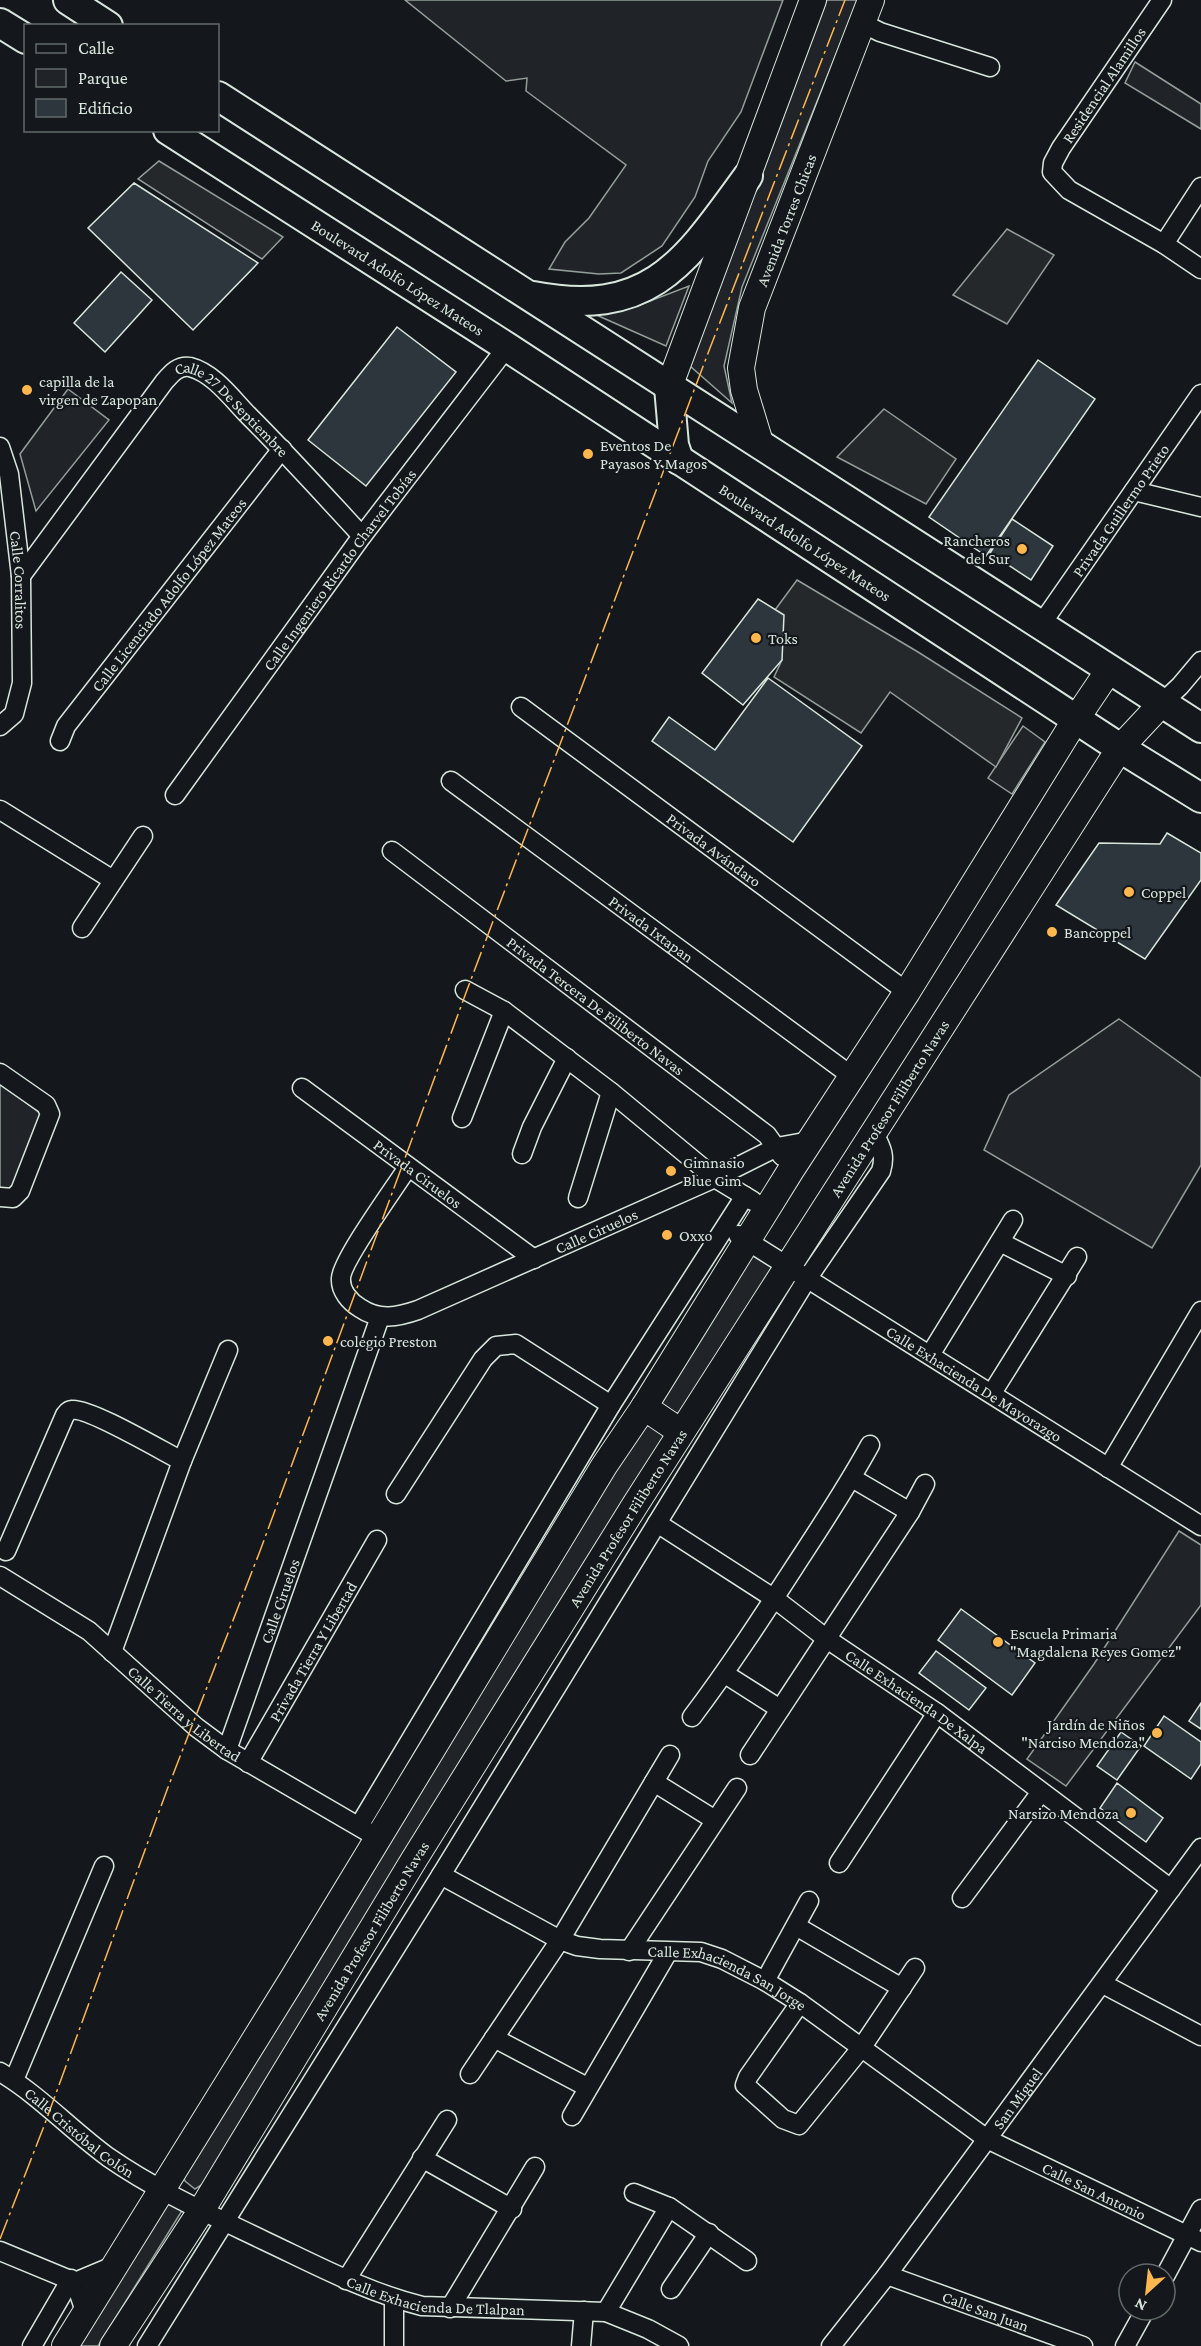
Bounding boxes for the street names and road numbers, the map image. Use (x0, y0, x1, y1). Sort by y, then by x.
street label: Residencial Alamillos (1059, 24, 1149, 146)
street label: Avenida Torres Chicas (753, 151, 819, 289)
street label: Boulevard Adolfo López Mateos (309, 216, 487, 339)
street label: Calle 27 De Septiembre (171, 358, 292, 460)
street label: Privada Guillermo Prieto (1069, 441, 1172, 580)
street label: Calle Ingeniero Ricardo Charvel Tobías (259, 465, 419, 673)
street label: Boulevard Adolfo López Mateos (716, 480, 894, 604)
street label: Calle Licenciado Adolfo López Mateos (88, 494, 249, 695)
street label: Calle Corralitos (7, 530, 30, 629)
street label: Privada Avándaro (664, 809, 764, 890)
street label: Privada Ixtapan (606, 892, 697, 966)
street label: Privada Tercera De Filiberto Navas (504, 933, 688, 1078)
street label: Avenida Profesor Filiberto Navas (826, 1017, 952, 1200)
street label: Privada Ciruelos (371, 1136, 465, 1211)
street label: Calle Ciruelos (552, 1205, 640, 1257)
street label: Calle Exhacienda De Mayorazgo (883, 1322, 1065, 1445)
street label: Avenida Profesor Filiberto Navas (565, 1426, 690, 1610)
street label: Calle Ciruelos (257, 1556, 302, 1646)
street label: Privada Tierra Y Libertad (266, 1578, 360, 1724)
street label: Calle Exhacienda De Xalpa (842, 1646, 991, 1757)
street label: Calle Tierra y Libertad (125, 1662, 244, 1765)
street label: Avenida Profesor Filiberto Navas (310, 1838, 432, 2023)
street label: Calle Exhacienda San Jorge (647, 1942, 810, 2014)
street label: San Miguel (989, 2064, 1045, 2132)
street label: Calle Cristóbal Colón (22, 2084, 138, 2181)
street label: Calle San Antonio (1040, 2158, 1149, 2223)
street label: Calle Exhacienda De Tlalpan (344, 2272, 526, 2318)
street label: Calle San Juan (940, 2287, 1032, 2334)

